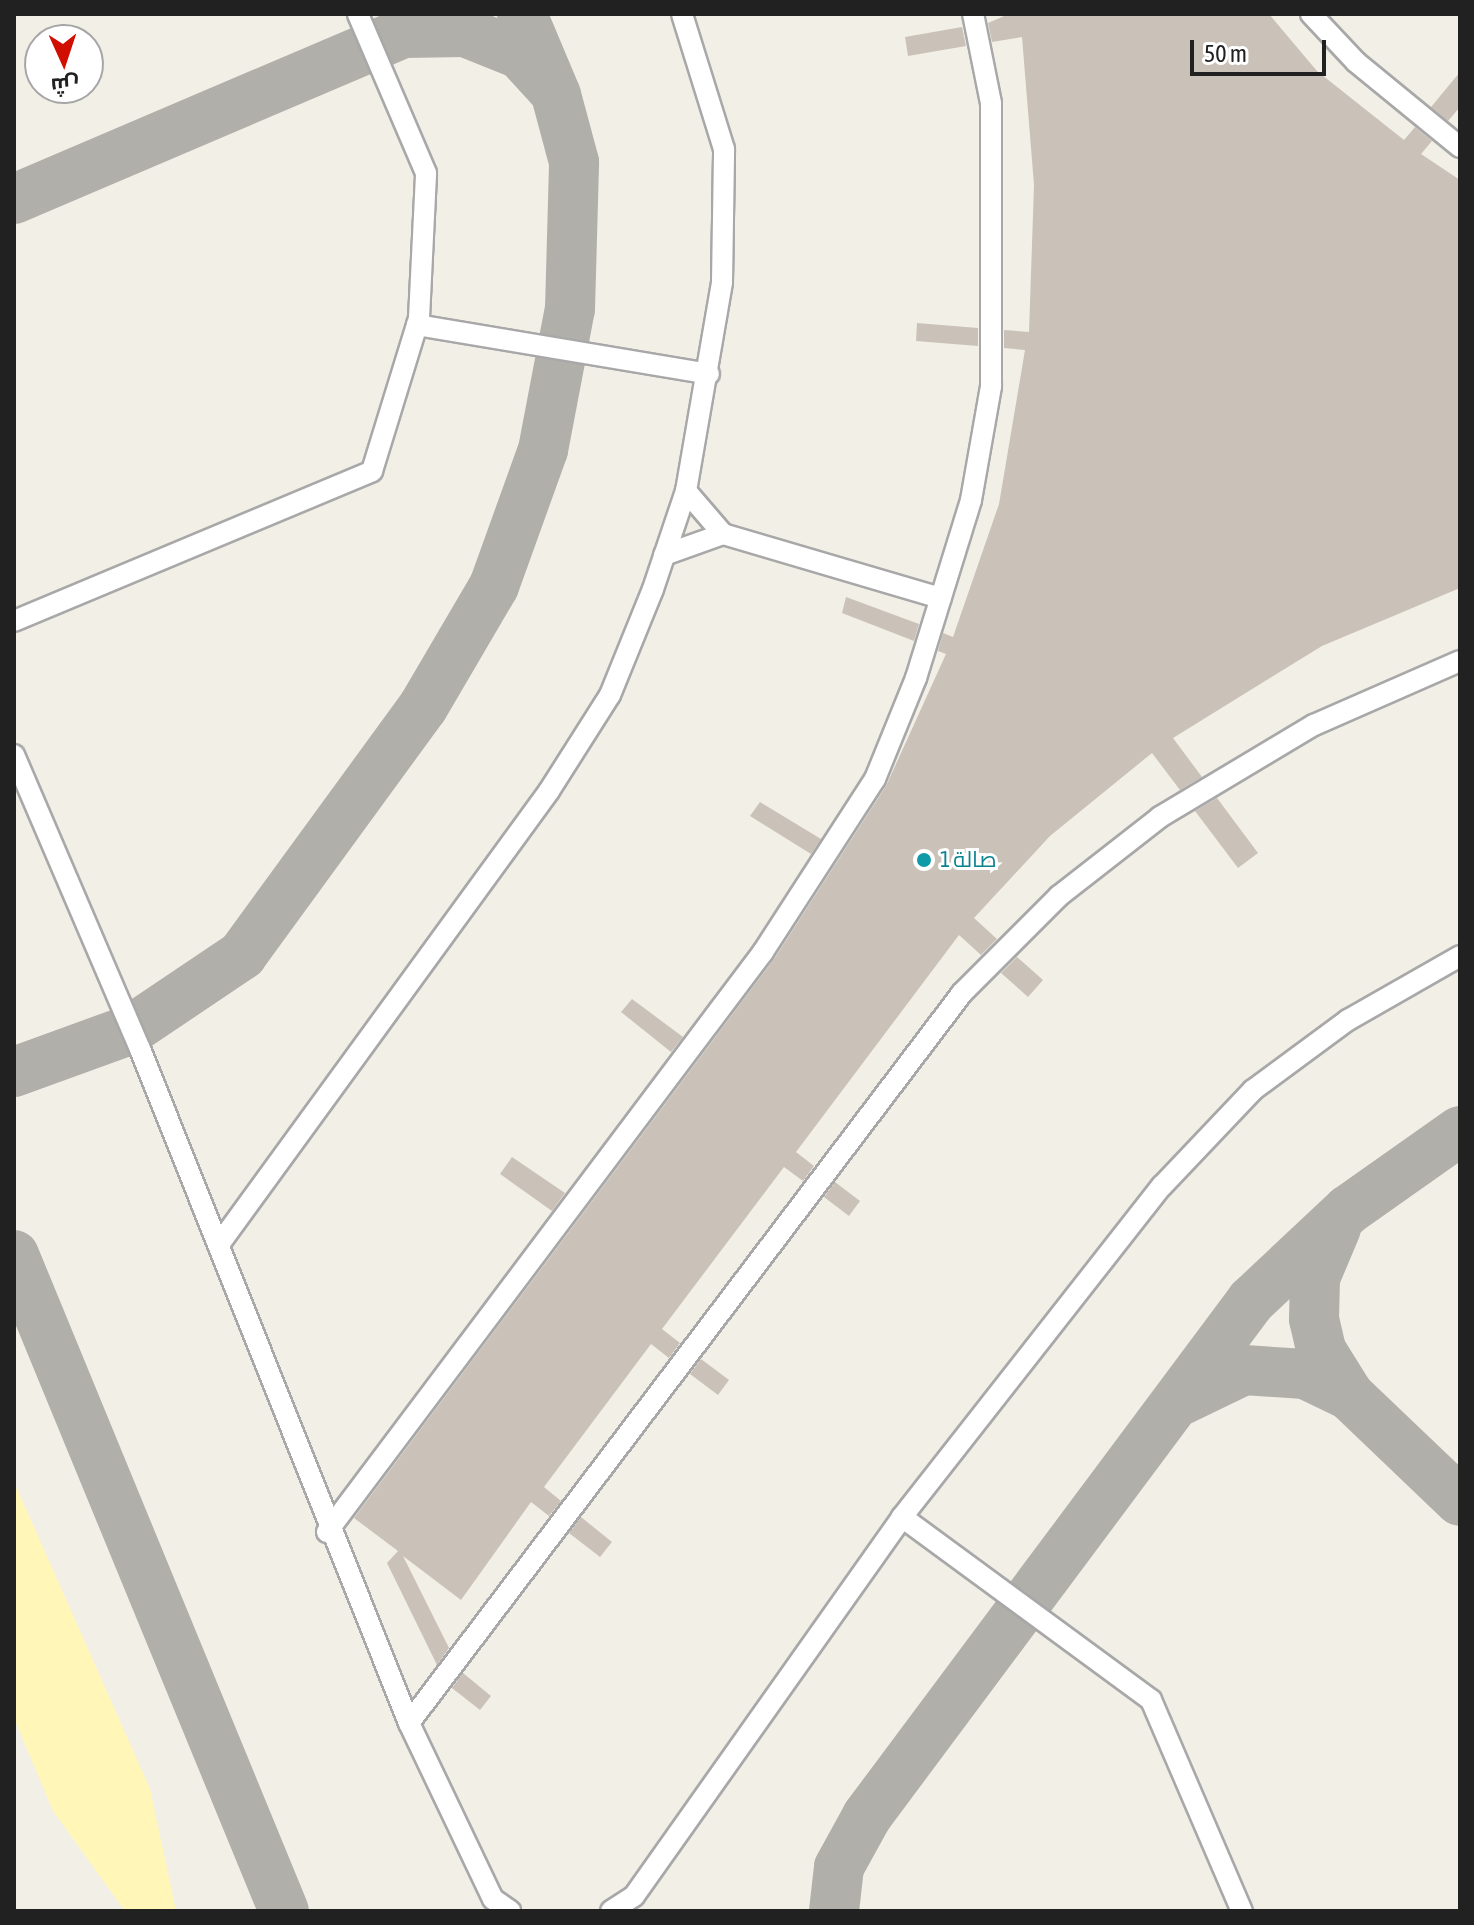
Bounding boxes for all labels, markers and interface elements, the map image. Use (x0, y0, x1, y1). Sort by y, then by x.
north arrow (24, 24, 104, 104)
scale bar (1194, 24, 1330, 74)
text: 50 m (1204, 40, 1247, 67)
text: ش (50, 72, 80, 100)
place label: صالة 1 (940, 847, 997, 873)
marker: صالة 1 (915, 851, 933, 869)

